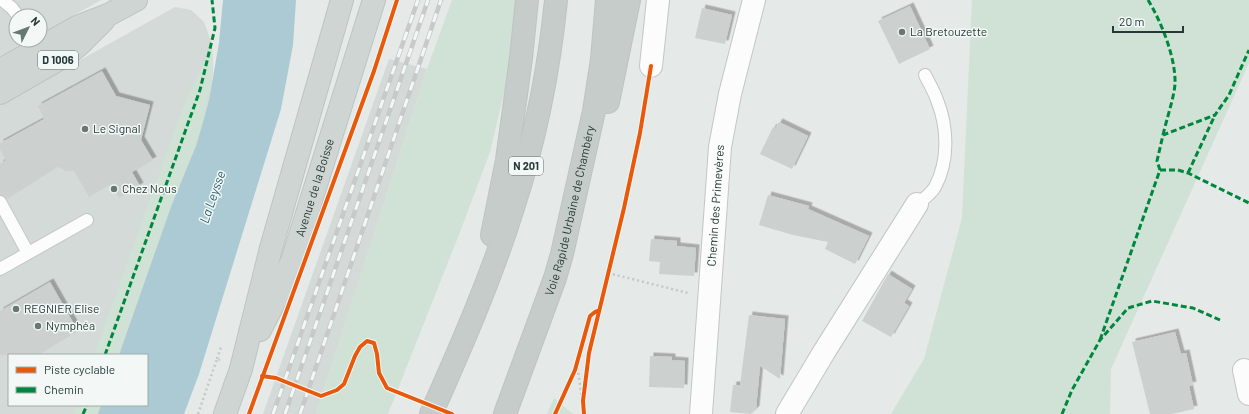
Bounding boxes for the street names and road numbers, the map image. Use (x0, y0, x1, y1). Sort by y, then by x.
road number: D 1006 (38, 51, 78, 69)
street label: Voie Rapide Urbaine de Chambéry (541, 123, 597, 297)
street label: Avenue de la Boisse (292, 137, 336, 238)
street label: Chemin des Primevères (704, 144, 726, 267)
road number: N 201 (509, 157, 543, 175)

